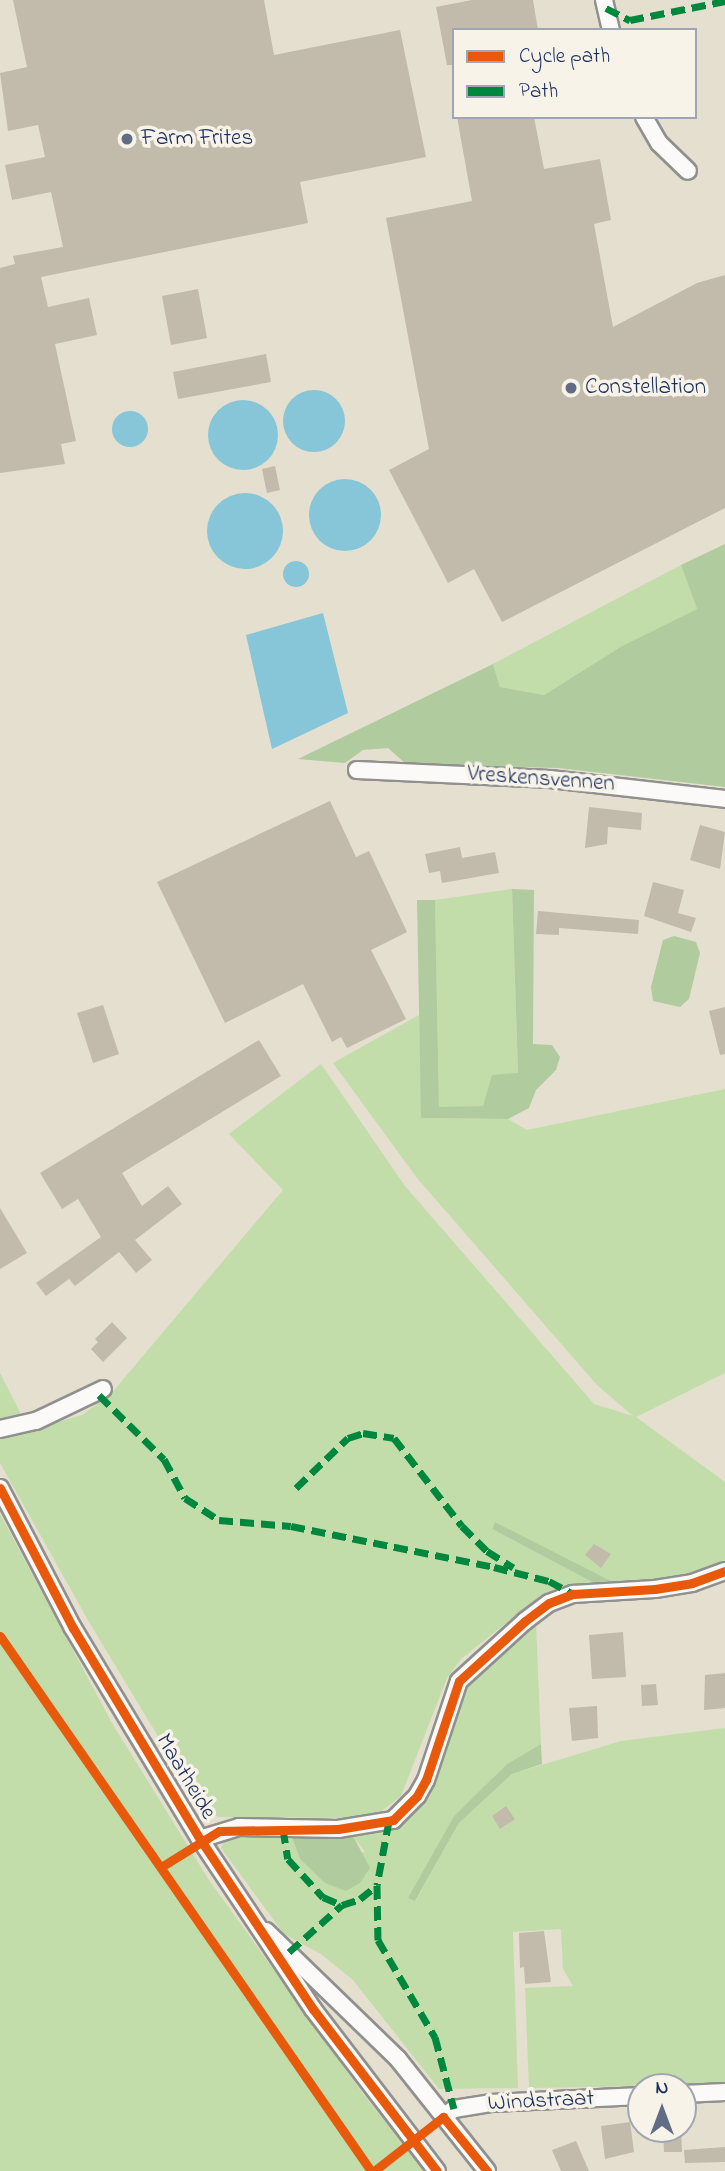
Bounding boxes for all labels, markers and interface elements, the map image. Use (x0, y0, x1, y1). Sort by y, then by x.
legend (452, 28, 697, 119)
text: Cycle path (519, 42, 610, 72)
text: Path (519, 77, 558, 107)
place label: Farm Frites (141, 125, 253, 153)
marker: Farm Frites (119, 131, 135, 147)
place label: Constellation (585, 374, 706, 402)
marker: Constellation (563, 380, 579, 396)
street label: Vreskensvennen (466, 761, 616, 799)
street label: Maatheide (149, 1729, 221, 1825)
north arrow (627, 2073, 697, 2143)
text: N (656, 2075, 668, 2102)
street label: Windstraat (487, 2085, 595, 2119)

